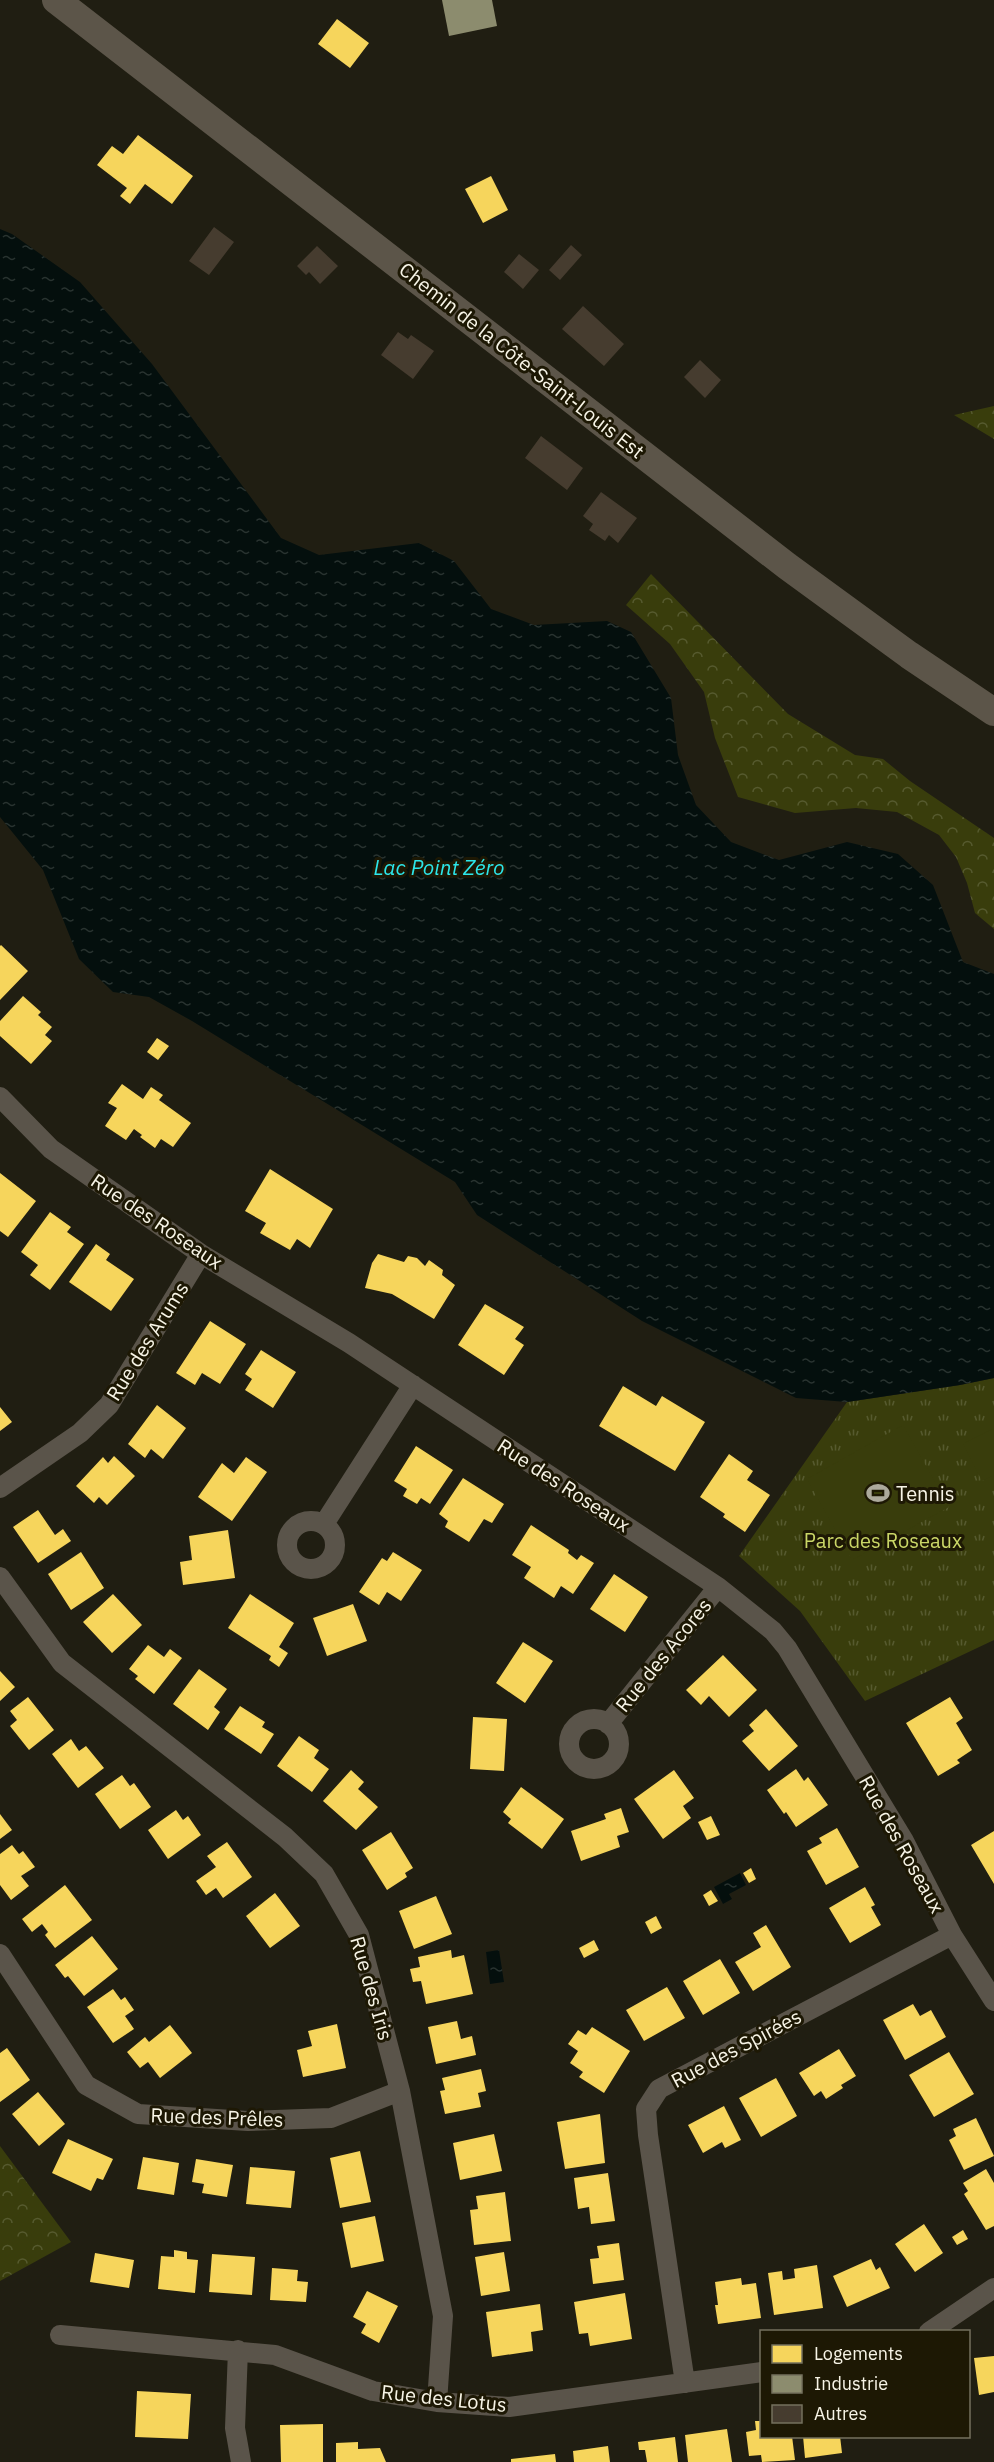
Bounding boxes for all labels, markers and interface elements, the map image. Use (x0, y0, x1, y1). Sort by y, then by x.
street label: Chemin de la Côte-Saint-Louis Est (394, 256, 650, 464)
water label: Lac Point Zéro (373, 853, 505, 881)
street label: Rue des Roseaux (86, 1167, 228, 1275)
street label: Rue des Arums (100, 1276, 194, 1406)
street label: Rue des Roseaux (492, 1432, 636, 1538)
sports icon: Tennis (865, 1480, 891, 1506)
place label: Tennis (896, 1480, 955, 1507)
park label: Parc des Roseaux (804, 1527, 962, 1554)
street label: Rue des Acores (609, 1593, 717, 1717)
street label: Rue des Roseaux (853, 1770, 951, 1918)
street label: Rue des Iris (344, 1933, 400, 2043)
street label: Rue des Spirées (666, 2002, 806, 2094)
street label: Rue des Prêles (150, 2101, 284, 2133)
legend (760, 2330, 970, 2438)
text: Logements (814, 2342, 903, 2365)
text: Industrie (814, 2372, 888, 2395)
street label: Rue des Lotus (380, 2378, 508, 2418)
text: Autres (814, 2402, 867, 2425)

